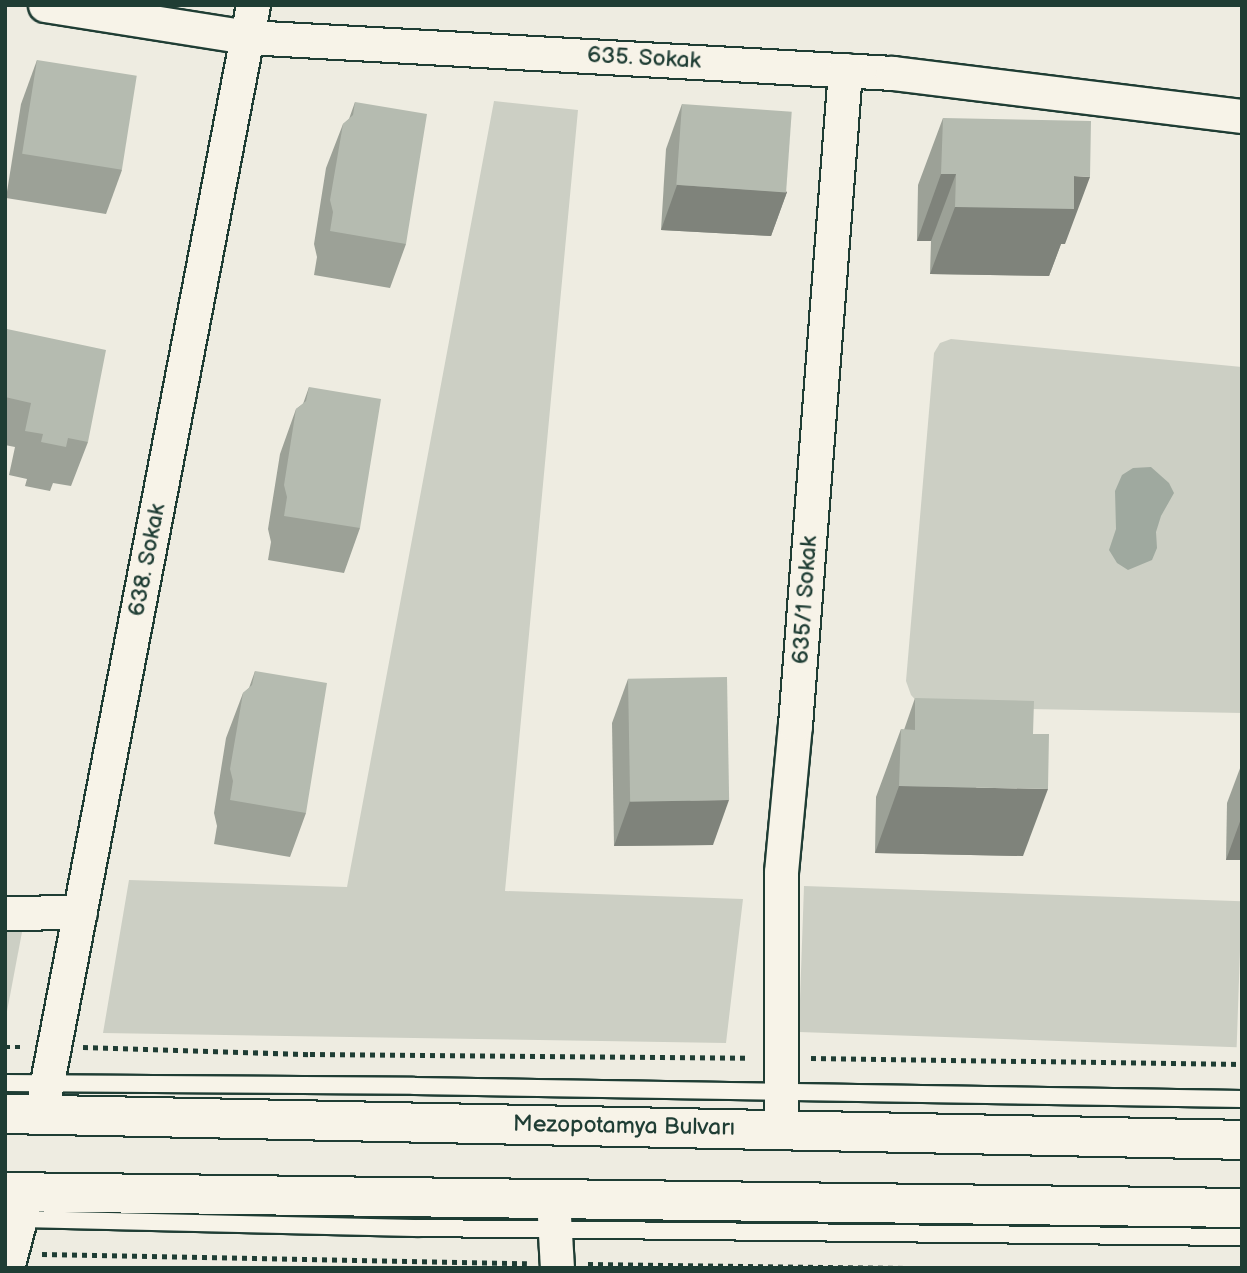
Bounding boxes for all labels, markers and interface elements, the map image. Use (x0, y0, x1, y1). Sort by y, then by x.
street label: 635. Sokak (586, 41, 702, 75)
street label: 638. Sokak (123, 501, 171, 619)
street label: 635/1 Sokak (787, 535, 823, 665)
street label: Mezopotamya Bulvarı (513, 1110, 735, 1142)

